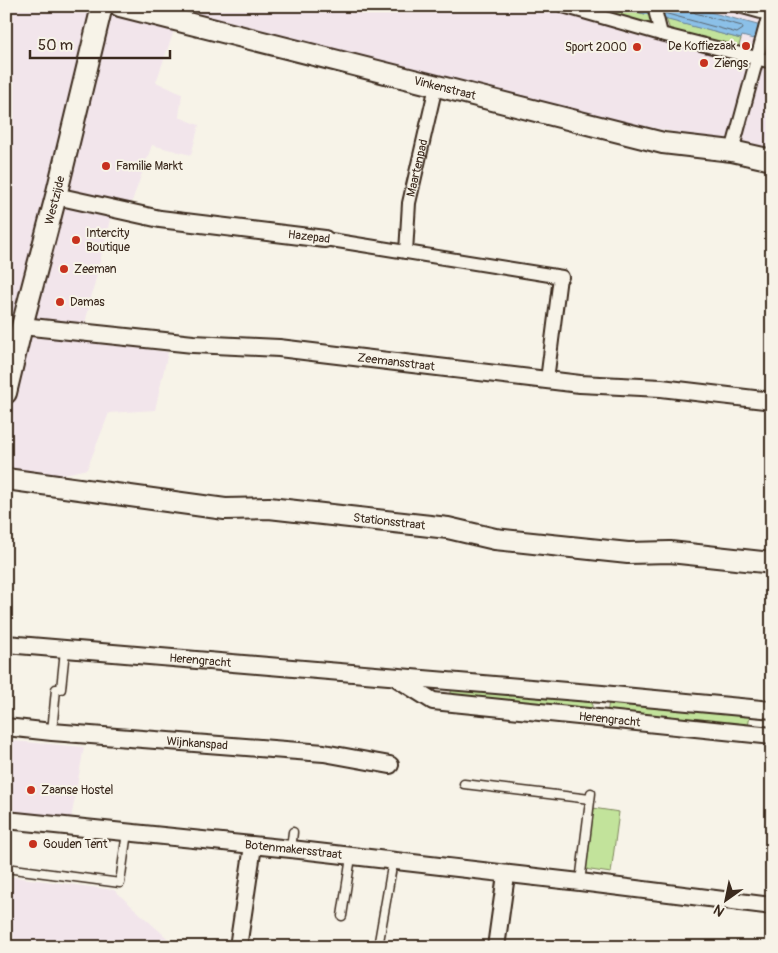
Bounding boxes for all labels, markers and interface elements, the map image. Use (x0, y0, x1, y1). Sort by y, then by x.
scale bar (30, 28, 170, 60)
text: 50 m (38, 36, 73, 55)
place label: De Koffiezaak (668, 39, 736, 54)
place label: Sport 2000 (565, 40, 627, 55)
marker: De Koffiezaak (740, 40, 752, 52)
marker: Sport 2000 (631, 41, 643, 53)
place label: Ziengs (714, 56, 749, 71)
marker: Ziengs (698, 57, 710, 69)
street label: Vinkenstraat (412, 73, 478, 103)
street label: Maartenpad (403, 138, 431, 198)
place label: Familie Markt (116, 159, 183, 174)
marker: Familie Markt (100, 160, 112, 172)
street label: Westzijde (41, 174, 68, 226)
place label: Intercity Boutique (86, 226, 130, 255)
street label: Hazepad (287, 227, 331, 247)
marker: Intercity Boutique (70, 234, 82, 246)
place label: Zeeman (74, 262, 117, 277)
marker: Zeeman (58, 263, 70, 275)
place label: Damas (70, 295, 105, 310)
marker: Damas (54, 296, 66, 308)
street label: Zeemansstraat (357, 350, 436, 374)
street label: Stationsstraat (352, 510, 426, 533)
street label: Herengracht (169, 650, 232, 670)
street label: Herengracht (578, 709, 642, 730)
street label: Wijnkanspad (166, 733, 229, 753)
place label: Zaanse Hostel (41, 783, 114, 798)
marker: Zaanse Hostel (25, 784, 37, 796)
place label: Gouden Tent (43, 837, 108, 852)
street label: Botenmakersstraat (244, 837, 343, 862)
marker: Gouden Tent (27, 838, 39, 850)
north arrow (700, 876, 750, 926)
text: N (711, 901, 728, 920)

